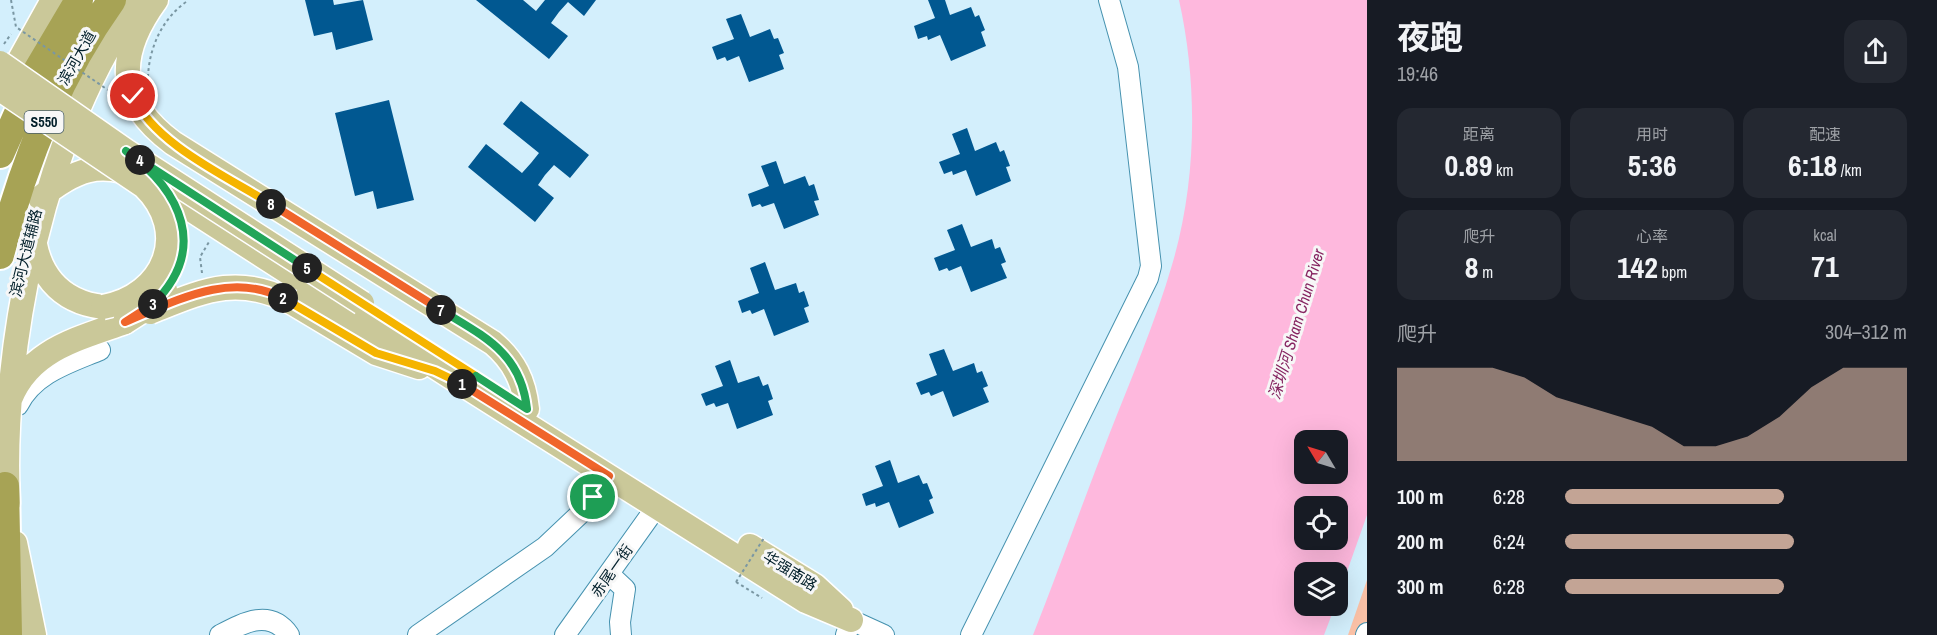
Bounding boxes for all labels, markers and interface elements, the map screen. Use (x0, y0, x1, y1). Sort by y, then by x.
text: 夜跑 (1397, 15, 1463, 59)
button: share (1844, 20, 1907, 83)
street label: 滨河大道 (52, 27, 101, 89)
text: 19:46 (1397, 60, 1438, 87)
pin (107, 70, 158, 121)
icon: check (116, 79, 149, 112)
road number: S550 (24, 111, 63, 133)
text: 距离 (1463, 123, 1495, 145)
text: 用时 (1636, 123, 1668, 145)
text: 配速 (1809, 123, 1841, 145)
pin: 4 (125, 145, 155, 175)
text: 0.89 (1444, 145, 1492, 185)
text: 5:36 (1627, 145, 1677, 185)
text: 6:18 (1788, 145, 1837, 185)
text: 4 (136, 149, 144, 171)
text: km (1492, 159, 1514, 181)
text: /km (1837, 159, 1862, 181)
pin: 8 (256, 189, 286, 219)
text: 8 (267, 193, 275, 215)
street label: 滨河大道辅路 (4, 207, 47, 299)
text: kcal (1813, 224, 1837, 246)
text: 爬升 (1463, 225, 1495, 247)
text: 心率 (1636, 225, 1668, 247)
water label: 深圳河 Sham Chun River (1263, 246, 1329, 402)
text: 71 (1811, 246, 1839, 286)
text: 8 (1465, 247, 1479, 287)
text: 142 (1617, 247, 1658, 287)
pin: 5 (292, 253, 322, 283)
text: 5 (303, 257, 311, 279)
text: m (1479, 261, 1493, 283)
text: bpm (1658, 261, 1687, 283)
pin: 2 (268, 283, 298, 313)
text: 2 (279, 287, 287, 309)
pin: 3 (138, 289, 168, 319)
text: 3 (149, 293, 157, 315)
pin: 7 (426, 295, 456, 325)
text: 7 (437, 299, 445, 321)
text: 304–312 m (1825, 318, 1907, 345)
text: 爬升 (1397, 320, 1437, 347)
pin: 1 (447, 369, 477, 399)
text: 1 (458, 373, 466, 395)
north arrow (1294, 430, 1348, 484)
map controls (1294, 430, 1348, 616)
pin (567, 471, 618, 522)
icon: arrive (576, 480, 609, 513)
text: 100 m (1397, 483, 1444, 510)
text: 6:28 (1493, 483, 1525, 510)
button: locate (1294, 496, 1348, 550)
text: 200 m (1397, 528, 1444, 555)
text: 6:24 (1493, 528, 1525, 555)
street label: 赤尾一街 (586, 540, 637, 601)
street label: 华强南路 (759, 546, 821, 595)
button: layers (1294, 562, 1348, 616)
text: 300 m (1397, 573, 1444, 600)
text: 6:28 (1493, 573, 1525, 600)

